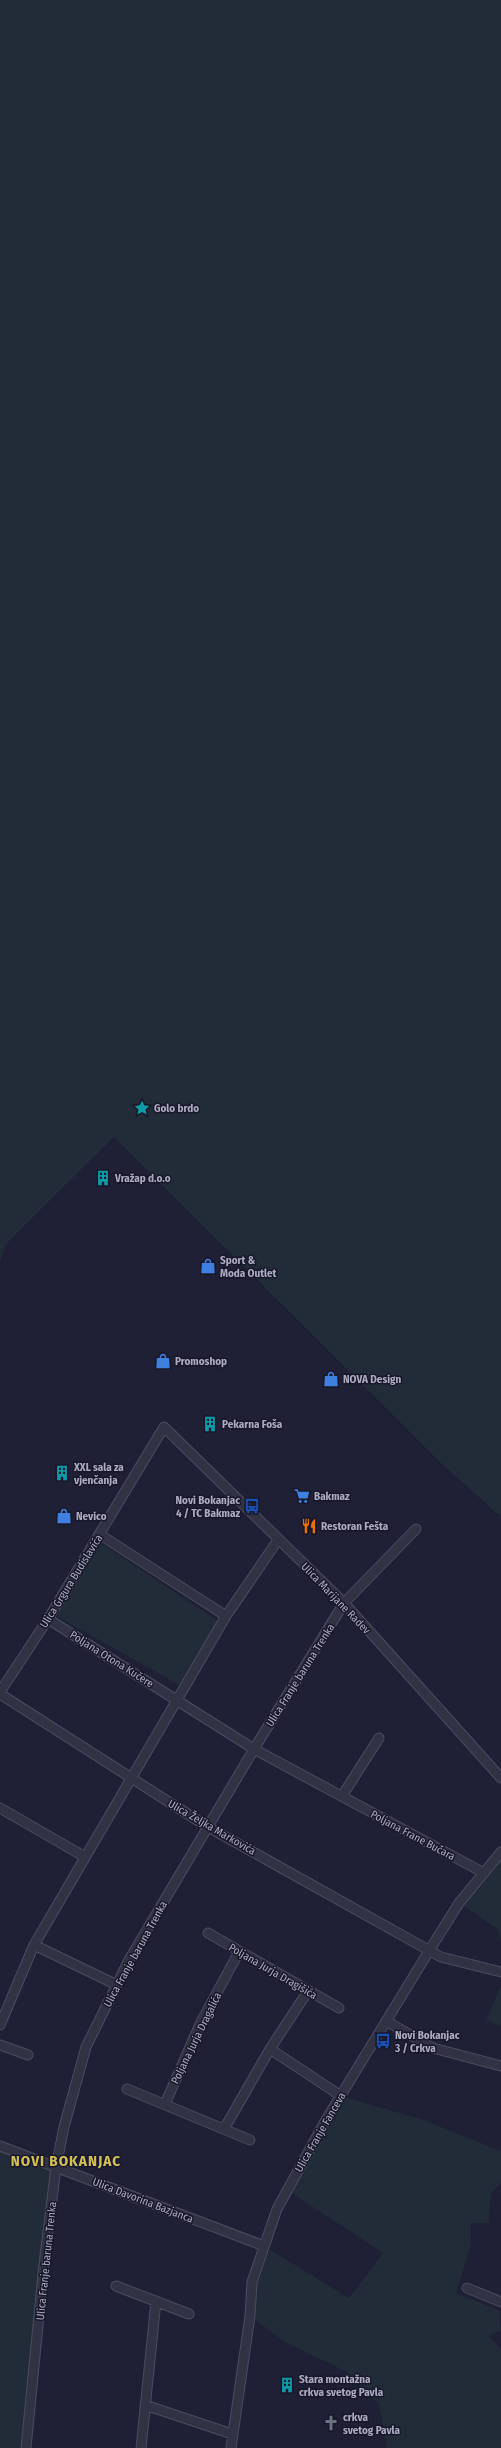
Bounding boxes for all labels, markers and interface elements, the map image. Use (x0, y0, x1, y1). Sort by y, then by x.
place icon: Golo brdo (133, 1099, 151, 1117)
place label: Golo brdo (154, 1102, 199, 1115)
building icon: Vražap d.o.o (94, 1169, 112, 1187)
place label: Vražap d.o.o (114, 1172, 171, 1185)
place label: Sport & Moda Outlet (220, 1254, 276, 1280)
shop icon: Sport & Moda Outlet (199, 1257, 217, 1275)
shop icon: Promoshop (154, 1352, 172, 1370)
place label: Promoshop (175, 1355, 227, 1368)
shop icon: NOVA Design (322, 1370, 340, 1388)
place label: NOVA Design (343, 1373, 402, 1386)
building icon: Pekarna Foša (201, 1415, 219, 1433)
place label: Pekarna Foša (222, 1418, 283, 1431)
place label: XXL sala za vjenčanja (73, 1461, 124, 1487)
building icon: XXL sala za vjenčanja (53, 1464, 71, 1482)
supermarket icon: Bakmaz (293, 1487, 311, 1505)
place label: Bakmaz (314, 1490, 350, 1503)
place label: Novi Bokanjac 4 / TC Bakmaz (176, 1494, 240, 1520)
bus stop icon: Novi Bokanjac 4 / TC Bakmaz (243, 1497, 261, 1515)
shop icon: Nevico (55, 1507, 73, 1525)
place label: Nevico (76, 1510, 107, 1523)
restaurant icon: Restoran Fešta (300, 1517, 318, 1535)
place label: Restoran Fešta (321, 1520, 389, 1533)
street label: Ulica Grgura Budislavića (37, 1532, 106, 1630)
street label: Ulica Marijane Radev (298, 1560, 373, 1637)
street label: Ulica Franje baruna Trenka (263, 1621, 337, 1729)
street label: Poljana Otona Kučere (67, 1628, 156, 1690)
street label: Ulica Željka Markovića (166, 1796, 258, 1858)
street label: Poljana Frane Bučara (368, 1808, 457, 1863)
street label: Ulica Franje baruna Trenka (101, 1899, 170, 2009)
street label: Poljana Jurja Dragišića (226, 1941, 319, 2002)
street label: Poljana Jurja Dragalića (169, 1990, 224, 2086)
place label: Novi Bokanjac 3 / Crkva (394, 2029, 460, 2055)
bus stop icon: Novi Bokanjac 3 / Crkva (374, 2032, 392, 2050)
street label: Ulica Franje Fanceva (292, 2090, 349, 2174)
district label: NOVI BOKANJAC (11, 2152, 121, 2170)
street label: Ulica Davorina Bazjanca (91, 2175, 195, 2226)
street label: Ulica Franje baruna Trenka (34, 2201, 59, 2321)
place label: Stara montažna crkva svetog Pavla (299, 2373, 384, 2399)
building icon: Stara montažna crkva svetog Pavla (278, 2376, 296, 2394)
place label: crkva svetog Pavla (343, 2411, 401, 2437)
church icon: crkva svetog Pavla (322, 2414, 340, 2432)

